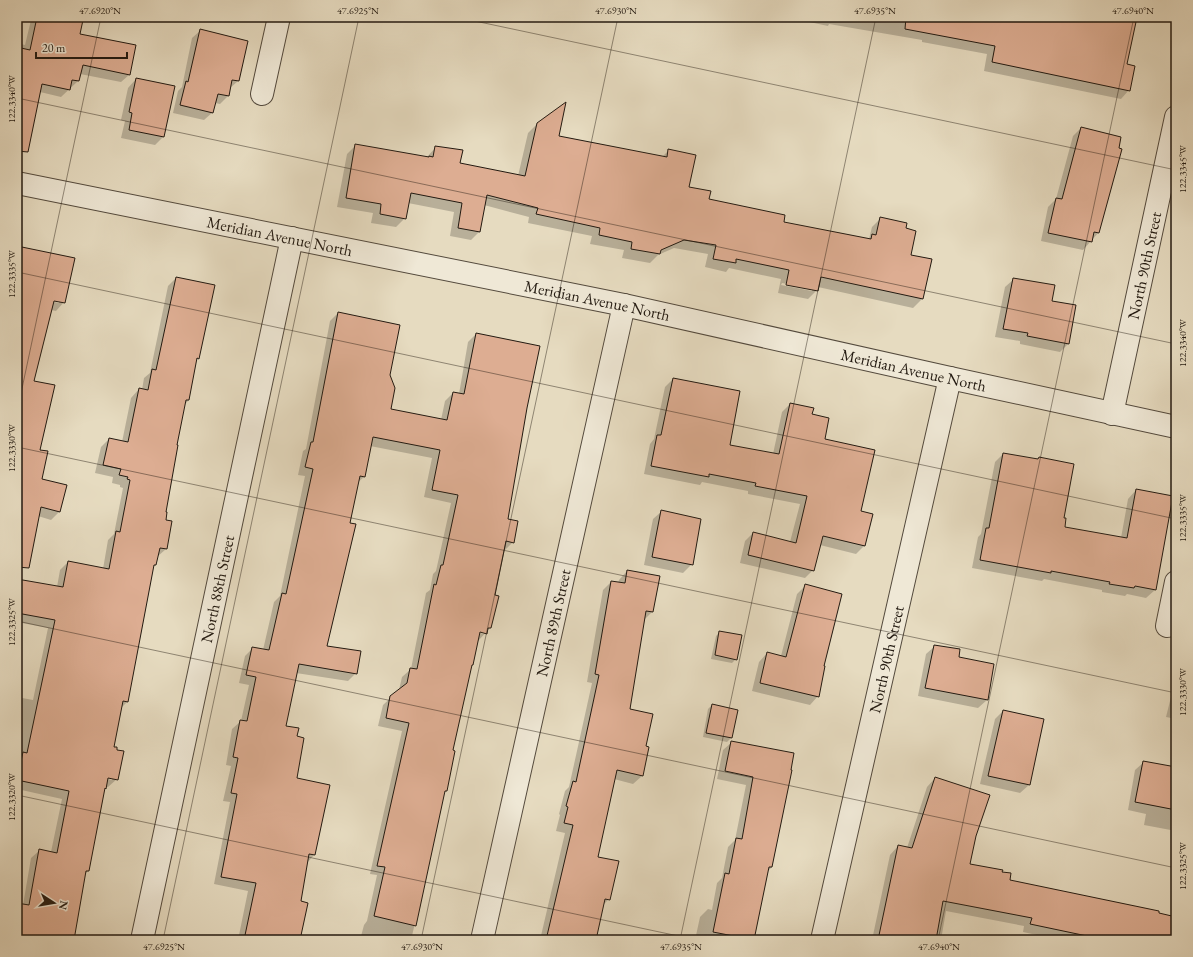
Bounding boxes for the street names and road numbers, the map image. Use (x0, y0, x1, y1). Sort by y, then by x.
street label: North 90th Street (1122, 210, 1166, 321)
street label: Meridian Avenue North (205, 211, 354, 261)
street label: Meridian Avenue North (523, 275, 672, 325)
street label: Meridian Avenue North (839, 343, 988, 396)
street label: North 88th Street (195, 533, 239, 645)
street label: North 89th Street (531, 567, 575, 679)
street label: North 90th Street (864, 603, 908, 715)

